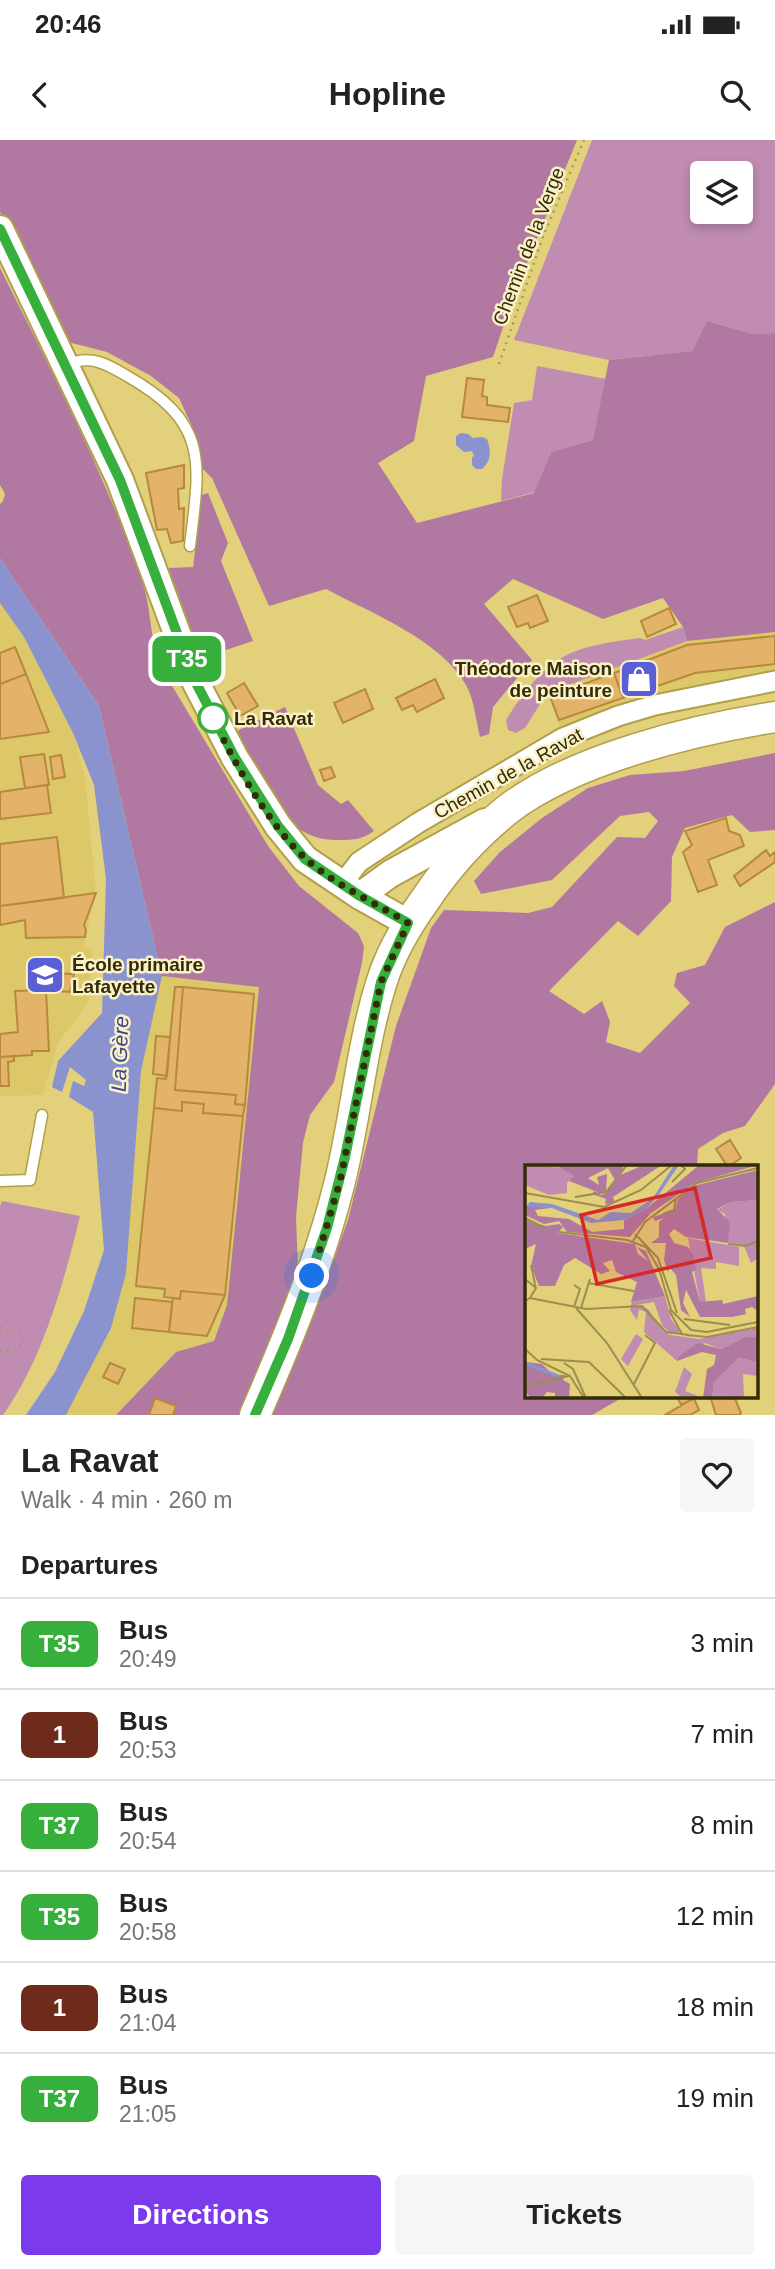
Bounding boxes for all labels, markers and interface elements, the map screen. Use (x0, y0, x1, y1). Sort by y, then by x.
text: 20:46 (35, 9, 102, 39)
icon: back (21, 76, 59, 114)
text: Hopline (329, 76, 446, 112)
icon: search (716, 76, 754, 114)
map controls (690, 161, 753, 224)
button: layers (690, 161, 753, 224)
street label: Chemin de la Verge (489, 165, 568, 328)
line badge: T35 (147, 636, 227, 682)
text: T35 (166, 645, 208, 672)
place label: Théodore Maison de peinture (455, 658, 612, 701)
shop icon: Théodore Maison de peinture (618, 658, 660, 700)
marker: La Ravat (198, 703, 228, 733)
place label: La Ravat (234, 708, 314, 729)
street label: Chemin de la Ravat (430, 723, 587, 823)
school or university icon: École primaire Lafayette (24, 954, 66, 996)
place label: École primaire Lafayette (72, 954, 203, 997)
water label: La Gère (107, 1016, 132, 1092)
inset map (525, 1165, 758, 1398)
your location (294, 1258, 329, 1293)
button: heart (680, 1438, 754, 1512)
text: La Ravat (21, 1442, 159, 1479)
text: Walk · 4 min · 260 m (21, 1487, 232, 1513)
text: Departures (21, 1550, 158, 1580)
text: Bus (119, 1615, 168, 1645)
text: 3 min (690, 1628, 754, 1658)
text: T35 (39, 1630, 80, 1657)
text: 20:49 (119, 1646, 177, 1672)
text: Bus (119, 1706, 168, 1736)
text: 7 min (690, 1719, 754, 1749)
text: 1 (53, 1721, 66, 1748)
text: 20:53 (119, 1737, 177, 1763)
text: Bus (119, 1797, 168, 1827)
text: 8 min (690, 1810, 754, 1840)
text: T37 (39, 1812, 80, 1839)
text: 20:54 (119, 1828, 177, 1854)
text: Bus (119, 1888, 168, 1918)
text: 12 min (676, 1901, 754, 1931)
text: T35 (39, 1903, 80, 1930)
text: 20:58 (119, 1919, 177, 1945)
text: Bus (119, 1979, 168, 2009)
text: 18 min (676, 1992, 754, 2022)
text: 1 (53, 1994, 66, 2021)
text: 21:04 (119, 2010, 177, 2036)
text: Bus (119, 2070, 168, 2100)
text: 19 min (676, 2083, 754, 2113)
text: T37 (39, 2085, 80, 2112)
text: 21:05 (119, 2101, 177, 2127)
button: Directions (21, 2175, 381, 2255)
button: Tickets (395, 2175, 754, 2255)

